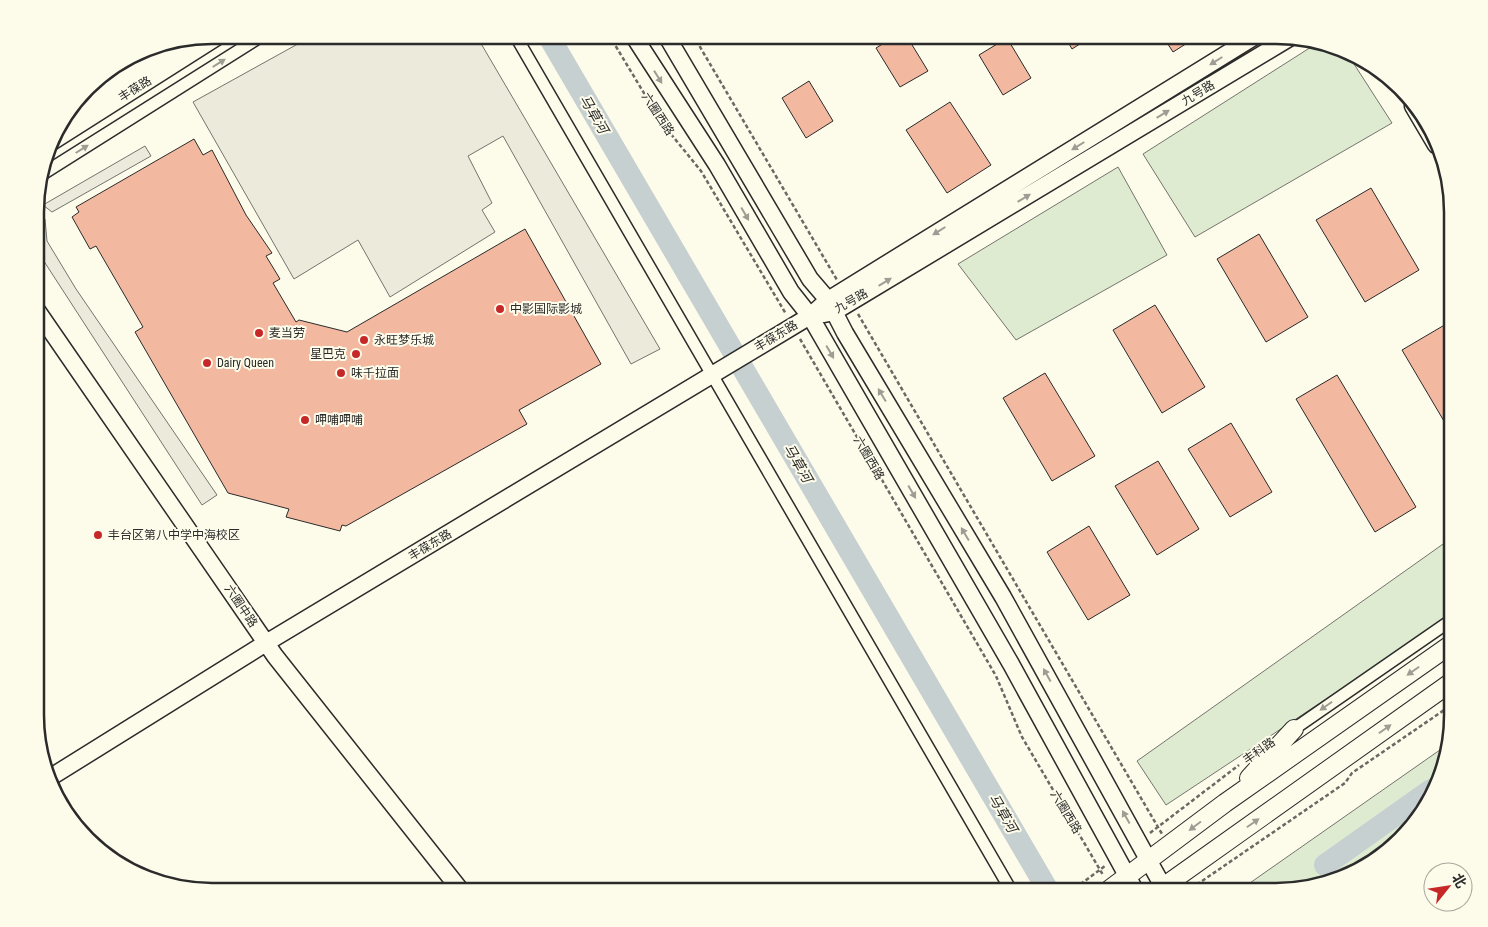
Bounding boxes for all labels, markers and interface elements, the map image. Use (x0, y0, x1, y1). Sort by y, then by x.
one-way arrow (1209, 56, 1223, 65)
one-way arrow (213, 58, 226, 67)
one-way arrow (653, 70, 663, 83)
street label: 丰葆路 (116, 74, 154, 104)
street label: 九号路 (1179, 78, 1217, 108)
street label: 六圈西路 (639, 90, 677, 138)
water label: 马草河 (577, 92, 613, 139)
one-way arrow (1157, 109, 1170, 118)
one-way arrow (1071, 141, 1084, 150)
one-way arrow (75, 145, 88, 154)
one-way arrow (1018, 193, 1031, 202)
one-way arrow (741, 207, 750, 220)
one-way arrow (933, 226, 946, 236)
one-way arrow (878, 277, 891, 286)
street label: 九号路 (832, 286, 870, 316)
place label: 中影国际影城 (510, 302, 582, 316)
marker: 中影国际影城 (494, 303, 506, 315)
street label: 丰葆东路 (752, 318, 800, 354)
place label: 麦当劳 (269, 326, 305, 340)
marker: 麦当劳 (253, 327, 265, 339)
place label: 永旺梦乐城 (374, 333, 434, 347)
marker: 永旺梦乐城 (358, 334, 370, 346)
one-way arrow (826, 345, 835, 358)
place label: 星巴克 (310, 347, 346, 361)
marker: 星巴克 (350, 348, 362, 360)
place label: Dairy Queen (217, 356, 274, 370)
marker: Dairy Queen (201, 357, 213, 369)
place label: 味千拉面 (351, 366, 399, 380)
marker: 味千拉面 (335, 367, 347, 379)
one-way arrow (877, 388, 886, 401)
place label: 呷哺呷哺 (315, 413, 363, 427)
marker: 呷哺呷哺 (299, 414, 311, 426)
street label: 六圈西路 (851, 434, 887, 482)
water label: 马草河 (781, 441, 817, 488)
one-way arrow (907, 486, 916, 499)
street label: 丰葆东路 (406, 527, 454, 563)
place label: 丰台区第八中学中海校区 (108, 528, 240, 542)
one-way arrow (961, 528, 970, 541)
marker: 丰台区第八中学中海校区 (92, 529, 104, 541)
street label: 六圈中路 (222, 582, 260, 630)
one-way arrow (1406, 666, 1420, 676)
one-way arrow (1042, 669, 1051, 682)
one-way arrow (1319, 701, 1333, 711)
one-way arrow (1378, 724, 1392, 734)
street label: 丰科路 (1240, 735, 1278, 767)
street label: 六圈西路 (1048, 788, 1084, 836)
water label: 马草河 (986, 791, 1022, 838)
one-way arrow (1122, 810, 1130, 824)
one-way arrow (1246, 818, 1260, 828)
one-way arrow (1188, 821, 1202, 831)
north arrow (1423, 862, 1473, 912)
text: 北 (1449, 870, 1470, 891)

